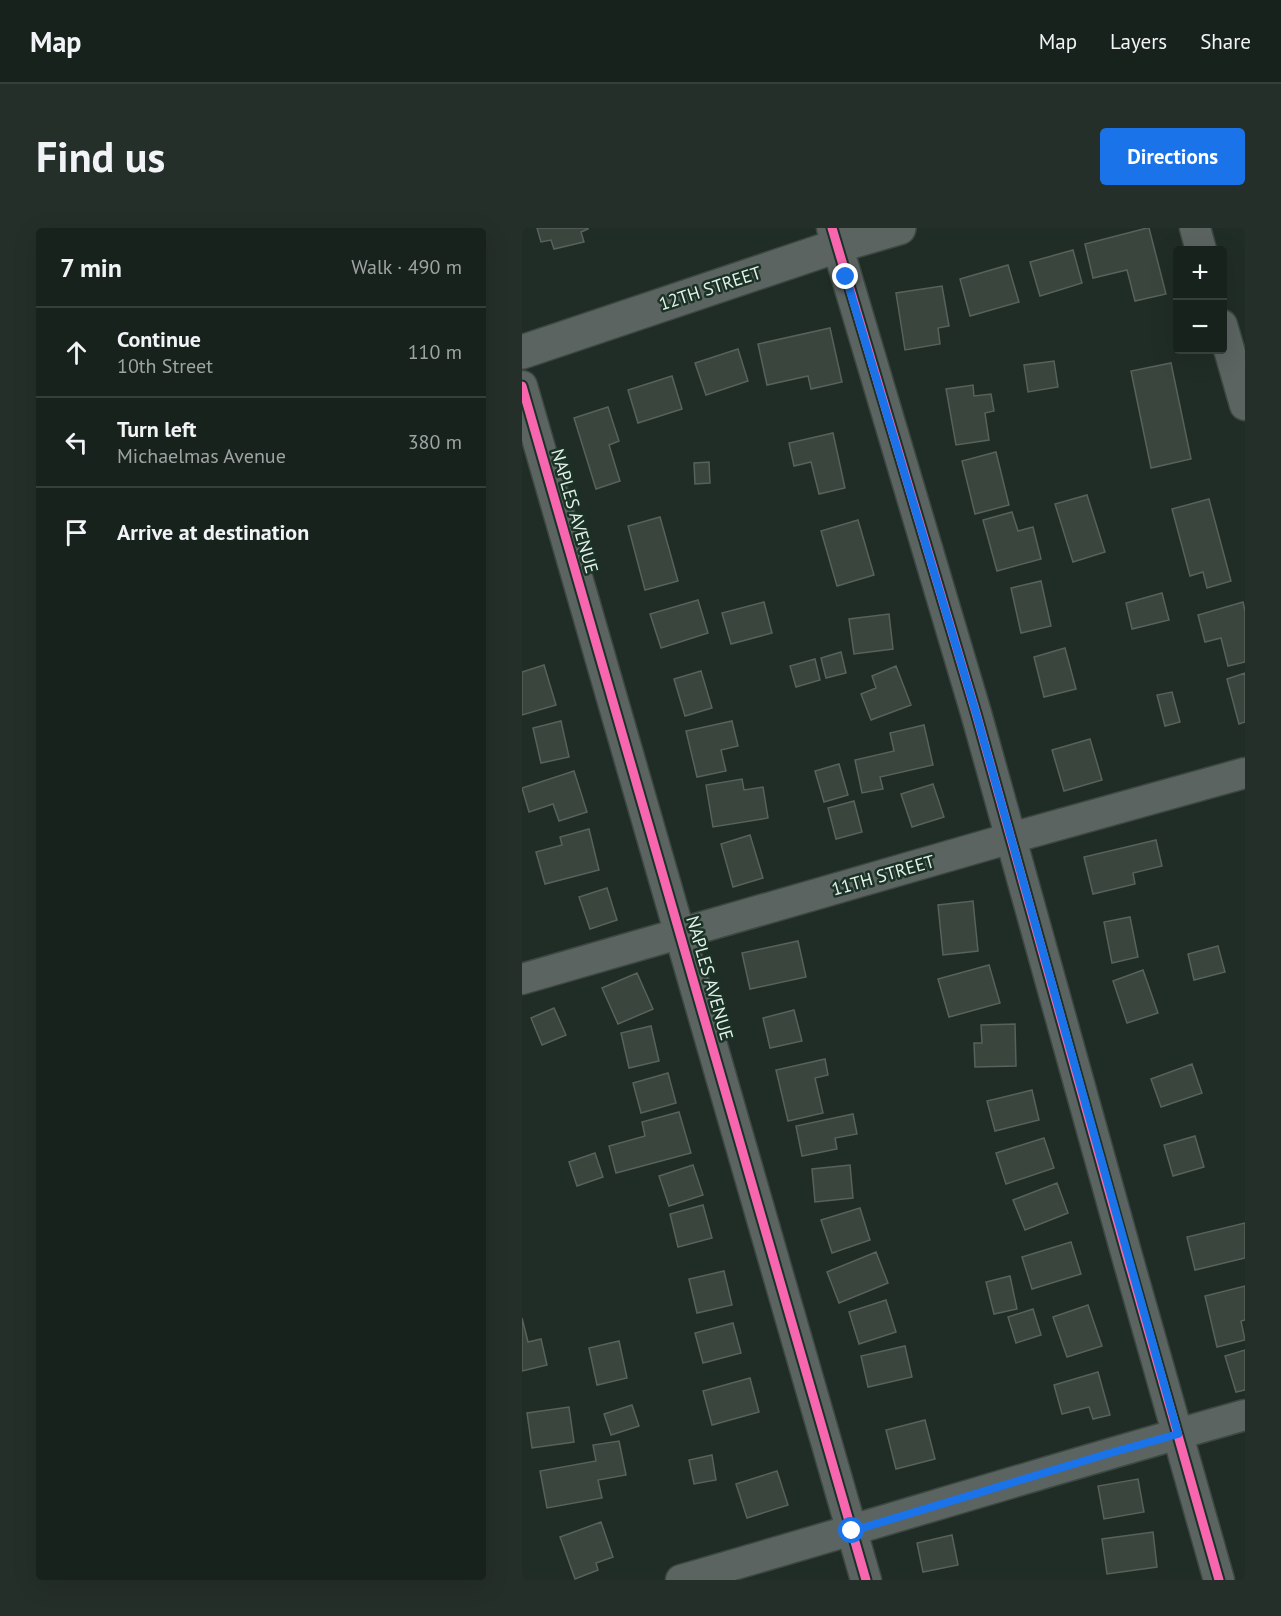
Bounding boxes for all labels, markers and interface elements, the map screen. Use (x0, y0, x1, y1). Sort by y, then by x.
text: Map (30, 23, 81, 60)
text: Map (1039, 28, 1077, 55)
text: Layers (1110, 28, 1167, 55)
text: Share (1200, 28, 1251, 55)
button: Directions (1100, 128, 1245, 185)
text: Find us (36, 129, 165, 184)
map controls (1173, 246, 1227, 354)
button: + (1173, 246, 1227, 300)
text: 7 min (60, 251, 122, 284)
text: Walk · 490 m (351, 254, 462, 280)
street label: 12TH STREET (656, 261, 764, 315)
route end (832, 263, 858, 289)
button: − (1173, 300, 1227, 354)
text: Continue (117, 325, 201, 353)
icon: ahead (60, 336, 93, 369)
text: 110 m (408, 339, 462, 365)
text: 10th Street (117, 353, 213, 379)
text: Turn left (117, 415, 197, 443)
icon: left (60, 426, 93, 459)
text: 380 m (408, 429, 462, 455)
text: Michaelmas Avenue (117, 443, 286, 469)
street label: NAPLES AVENUE (546, 446, 604, 576)
icon: arrive (60, 516, 93, 549)
text: Arrive at destination (117, 518, 309, 546)
street label: 11TH STREET (829, 849, 937, 901)
street label: NAPLES AVENUE (681, 913, 739, 1043)
route start (838, 1517, 864, 1543)

